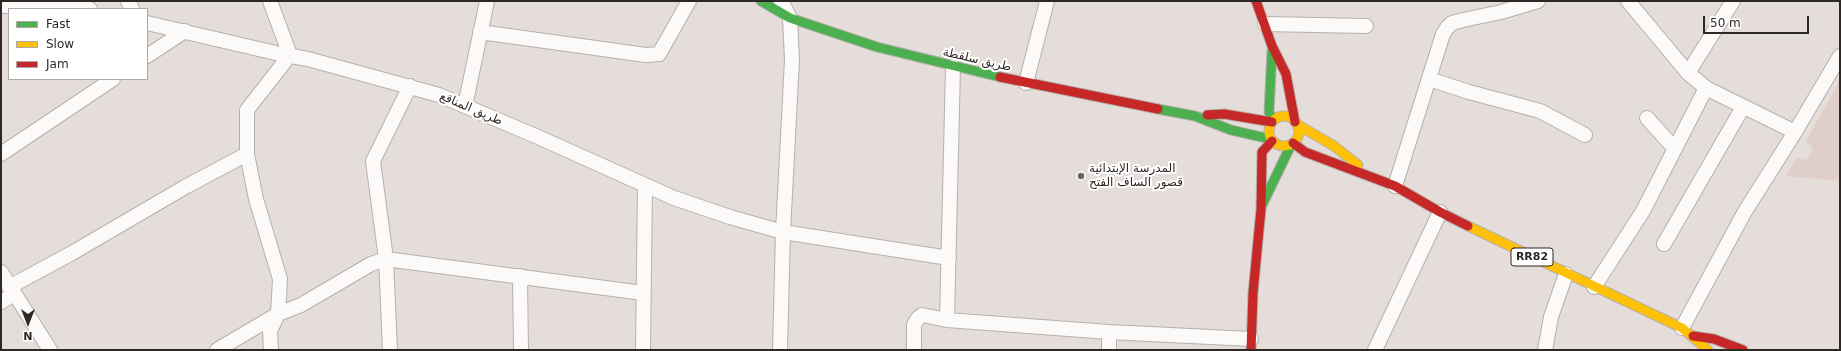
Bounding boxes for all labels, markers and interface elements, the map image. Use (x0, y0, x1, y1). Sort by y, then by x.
legend (8, 8, 148, 80)
scale bar (1705, 8, 1811, 34)
text: 50 m (1710, 16, 1741, 30)
text: Fast (46, 17, 70, 31)
text: Slow (46, 37, 74, 51)
street label: طريق سلقطة (941, 45, 1013, 75)
text: Jam (46, 57, 69, 71)
street label: طريق المناقع (438, 89, 504, 129)
place label: المدرسة الإبتدائية قصور الساف الفتح (1089, 162, 1183, 190)
marker: المدرسة الإبتدائية قصور الساف الفتح (1076, 171, 1086, 181)
road number: RR82 (1511, 248, 1553, 266)
north arrow (8, 303, 48, 343)
text: N (23, 329, 33, 342)

